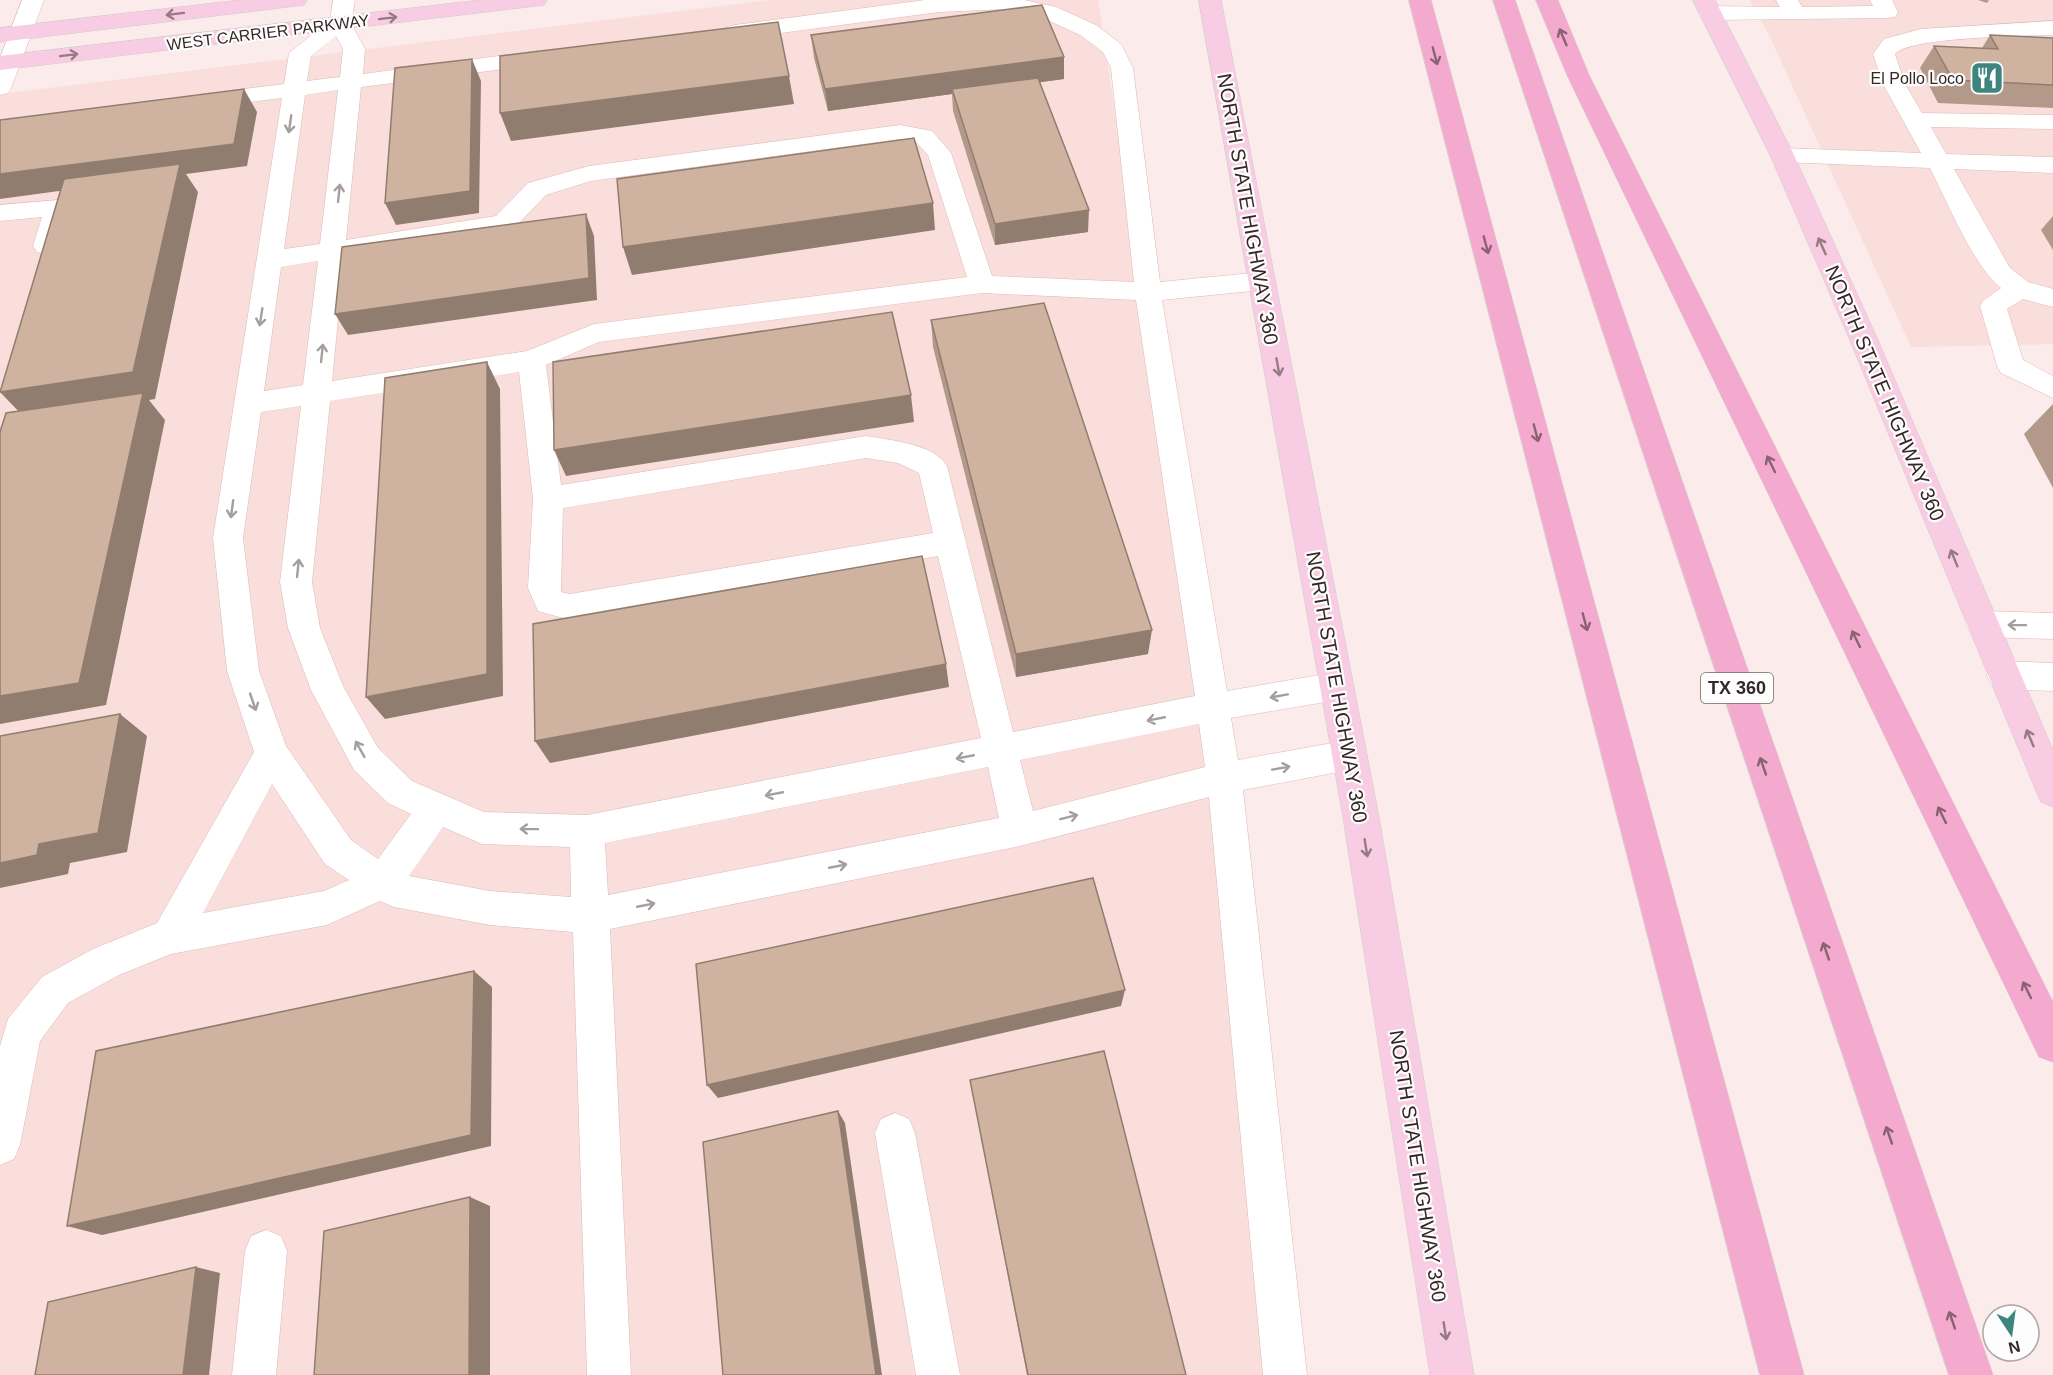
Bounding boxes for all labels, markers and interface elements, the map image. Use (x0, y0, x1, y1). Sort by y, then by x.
one-way arrow (165, 9, 185, 20)
street label: WEST CARRIER PARKWAY (166, 12, 371, 53)
one-way arrow (377, 12, 397, 23)
one-way arrow (1556, 29, 1568, 47)
one-way arrow (1430, 47, 1442, 66)
one-way arrow (59, 50, 78, 61)
restaurant icon: El Pollo Loco (1969, 60, 2005, 96)
place label: El Pollo Loco (1871, 70, 1964, 87)
street label: NORTH STATE HIGHWAY 360 (1213, 72, 1283, 346)
one-way arrow (284, 113, 295, 133)
one-way arrow (334, 183, 345, 203)
one-way arrow (1481, 235, 1492, 254)
one-way arrow (1816, 237, 1827, 256)
street label: NORTH STATE HIGHWAY 360 (1821, 262, 1949, 524)
one-way arrow (255, 306, 266, 326)
one-way arrow (317, 344, 328, 364)
one-way arrow (1273, 357, 1284, 377)
one-way arrow (1530, 424, 1542, 443)
one-way arrow (1764, 456, 1776, 474)
one-way arrow (226, 499, 237, 519)
one-way arrow (1948, 549, 1959, 568)
street label: NORTH STATE HIGHWAY 360 (1302, 550, 1372, 824)
one-way arrow (293, 559, 304, 578)
one-way arrow (1580, 612, 1591, 631)
one-way arrow (2008, 620, 2028, 631)
one-way arrow (1850, 631, 1862, 649)
road number: TX 360 (1701, 673, 1773, 703)
one-way arrow (1270, 691, 1289, 702)
one-way arrow (249, 692, 260, 710)
one-way arrow (1147, 714, 1167, 725)
one-way arrow (2024, 729, 2035, 747)
one-way arrow (354, 741, 366, 758)
one-way arrow (956, 752, 975, 763)
one-way arrow (1757, 757, 1768, 776)
one-way arrow (1271, 762, 1291, 773)
one-way arrow (764, 789, 784, 800)
one-way arrow (1935, 806, 1947, 824)
one-way arrow (1060, 811, 1079, 823)
one-way arrow (519, 824, 539, 835)
one-way arrow (1360, 838, 1371, 858)
one-way arrow (827, 860, 847, 871)
one-way arrow (636, 899, 656, 910)
one-way arrow (1820, 942, 1831, 960)
one-way arrow (2021, 981, 2033, 999)
street label: NORTH STATE HIGHWAY 360 (1386, 1028, 1450, 1304)
one-way arrow (1883, 1126, 1894, 1145)
north arrow (1981, 1303, 2041, 1363)
one-way arrow (1946, 1311, 1957, 1330)
one-way arrow (1439, 1321, 1450, 1340)
text: N (2007, 1338, 2022, 1357)

